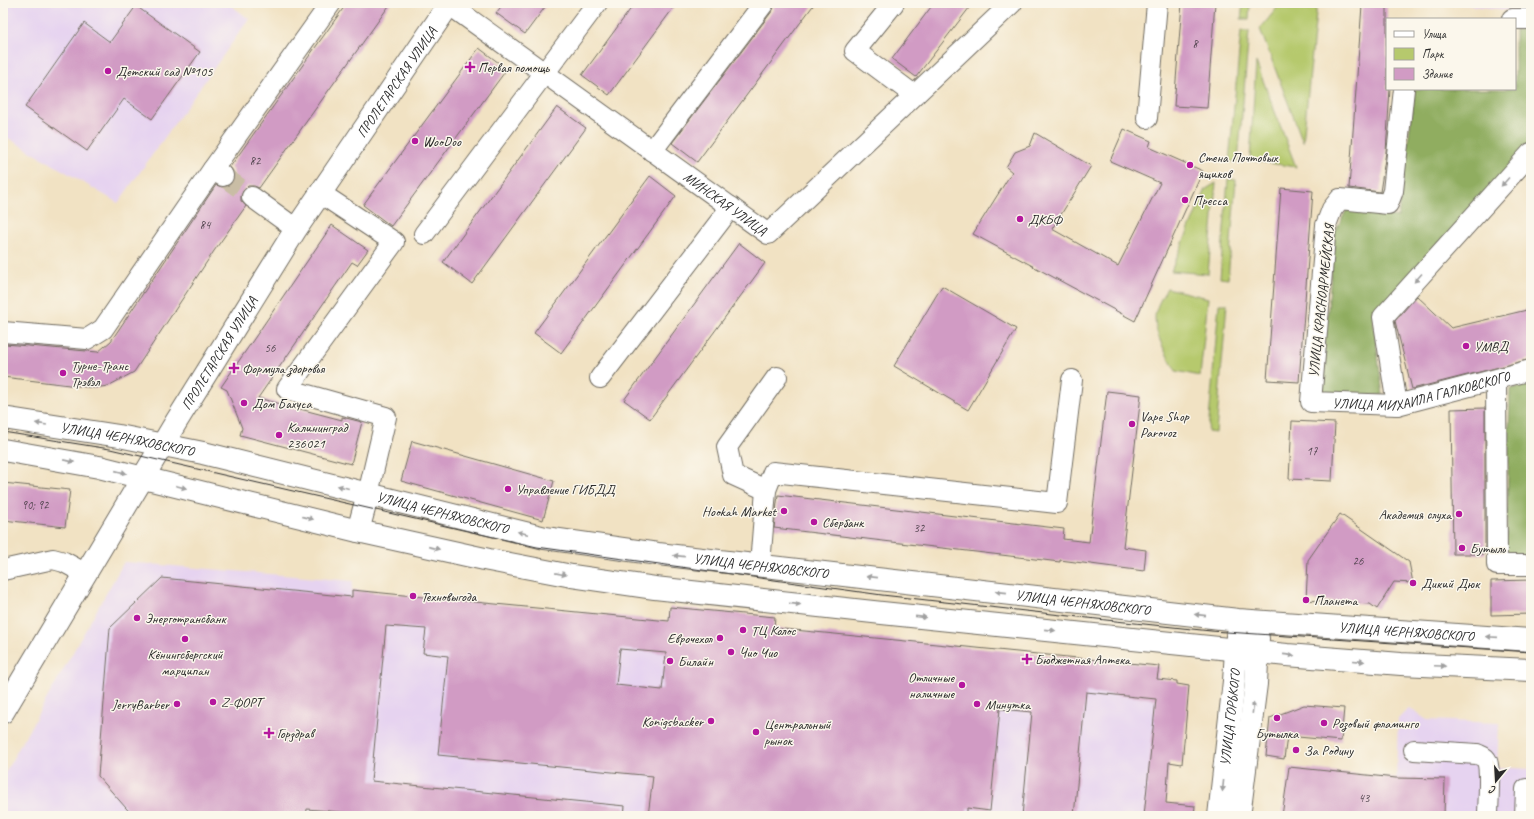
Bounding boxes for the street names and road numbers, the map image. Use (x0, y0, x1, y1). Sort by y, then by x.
street label: ПРОЛЕТАРСКАЯ УЛИЦА (353, 23, 441, 141)
street label: МИНСКАЯ УЛИЦА (680, 168, 771, 240)
street label: УЛИЦА КРАСНОАРМЕЙСКАЯ (1305, 222, 1338, 378)
street label: ПРОЛЕТАРСКАЯ УЛИЦА (178, 293, 261, 413)
street label: УЛИЦА МИХАИЛА ГАЛКОВСКОГО (1332, 367, 1514, 414)
street label: УЛИЦА ЧЕРНЯХОВСКОГО (59, 419, 197, 460)
street label: УЛИЦА ЧЕРНЯХОВСКОГО (375, 488, 512, 538)
street label: УЛИЦА ЧЕРНЯХОВСКОГО (692, 550, 831, 583)
street label: УЛИЦА ЧЕРНЯХОВСКОГО (1014, 587, 1153, 619)
street label: УЛИЦА ЧЕРНЯХОВСКОГО (1338, 619, 1476, 645)
street label: УЛИЦА ГОРЬКОГО (1217, 667, 1244, 767)

